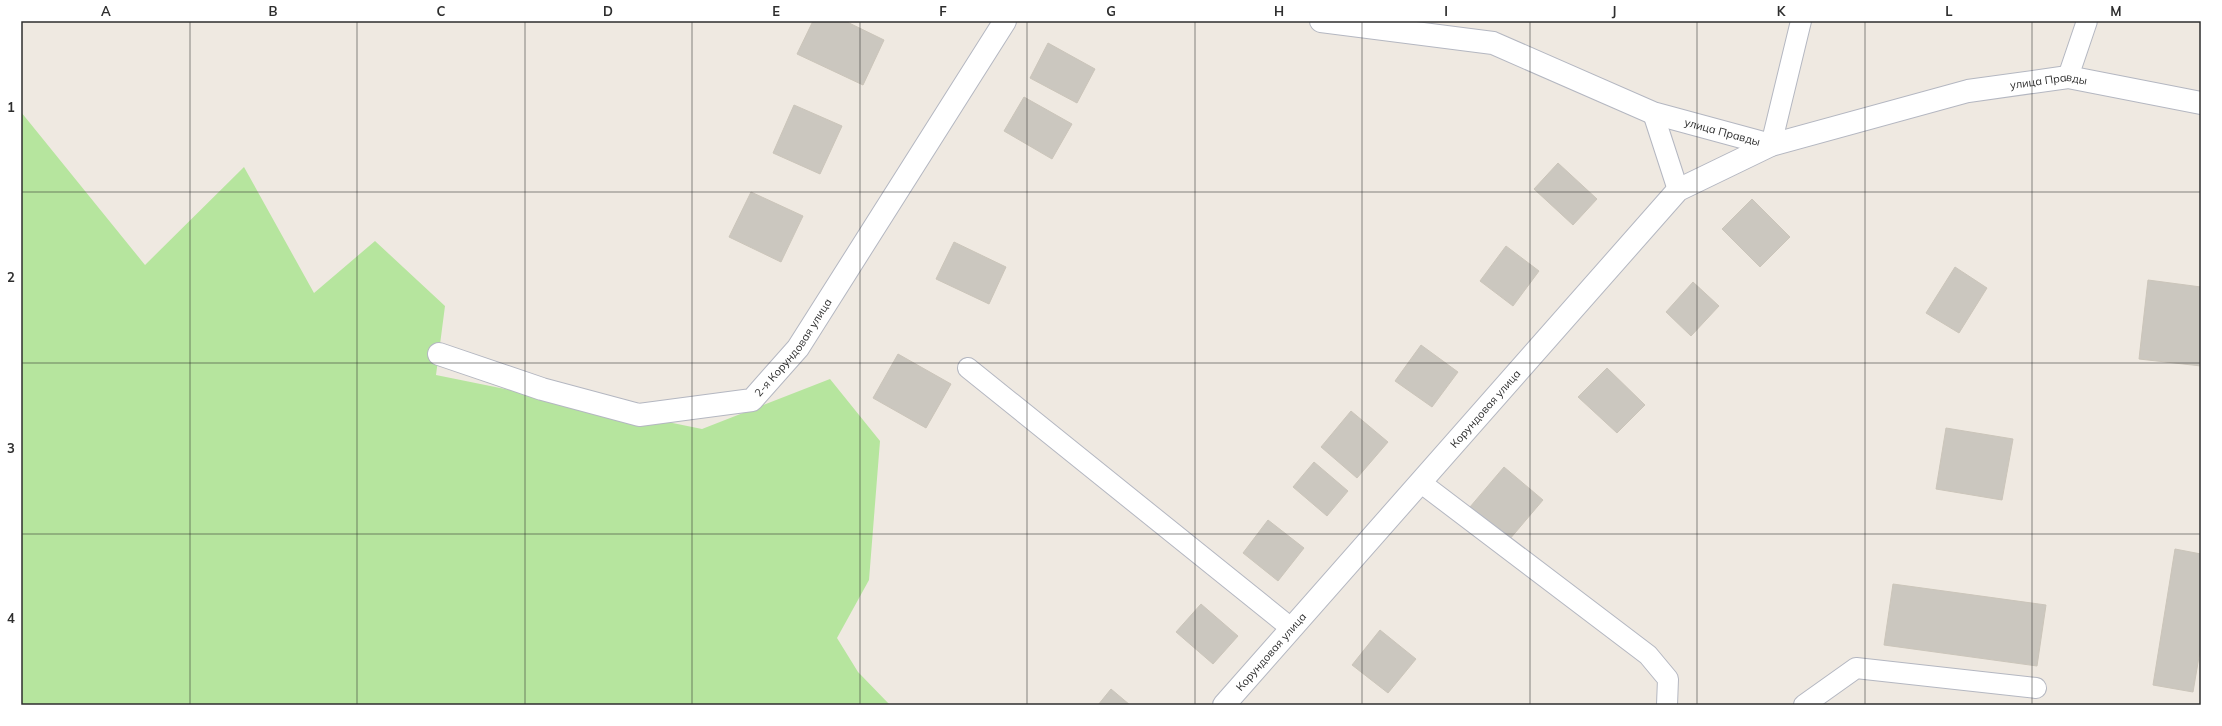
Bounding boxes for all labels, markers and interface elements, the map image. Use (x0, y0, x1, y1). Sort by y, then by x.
text: A (101, 3, 111, 19)
text: B (269, 3, 278, 19)
text: C (437, 3, 446, 19)
text: D (603, 3, 613, 19)
text: E (772, 3, 780, 19)
text: F (939, 3, 947, 19)
text: G (1106, 3, 1116, 19)
text: H (1274, 3, 1284, 19)
text: I (1444, 3, 1448, 19)
text: J (1612, 3, 1616, 19)
text: K (1777, 3, 1787, 19)
text: L (1945, 3, 1953, 19)
text: M (2110, 3, 2122, 19)
street label: улица Правды (2009, 70, 2088, 92)
text: 1 (7, 99, 15, 115)
street label: улица Правды (1683, 115, 1762, 149)
text: 2 (7, 269, 15, 285)
street label: 2-я Корундовая улица (751, 296, 835, 400)
street label: Корундовая улица (1447, 367, 1523, 451)
text: 3 (7, 440, 15, 456)
text: 4 (7, 610, 15, 626)
street label: Корундовая улица (1233, 610, 1309, 694)

